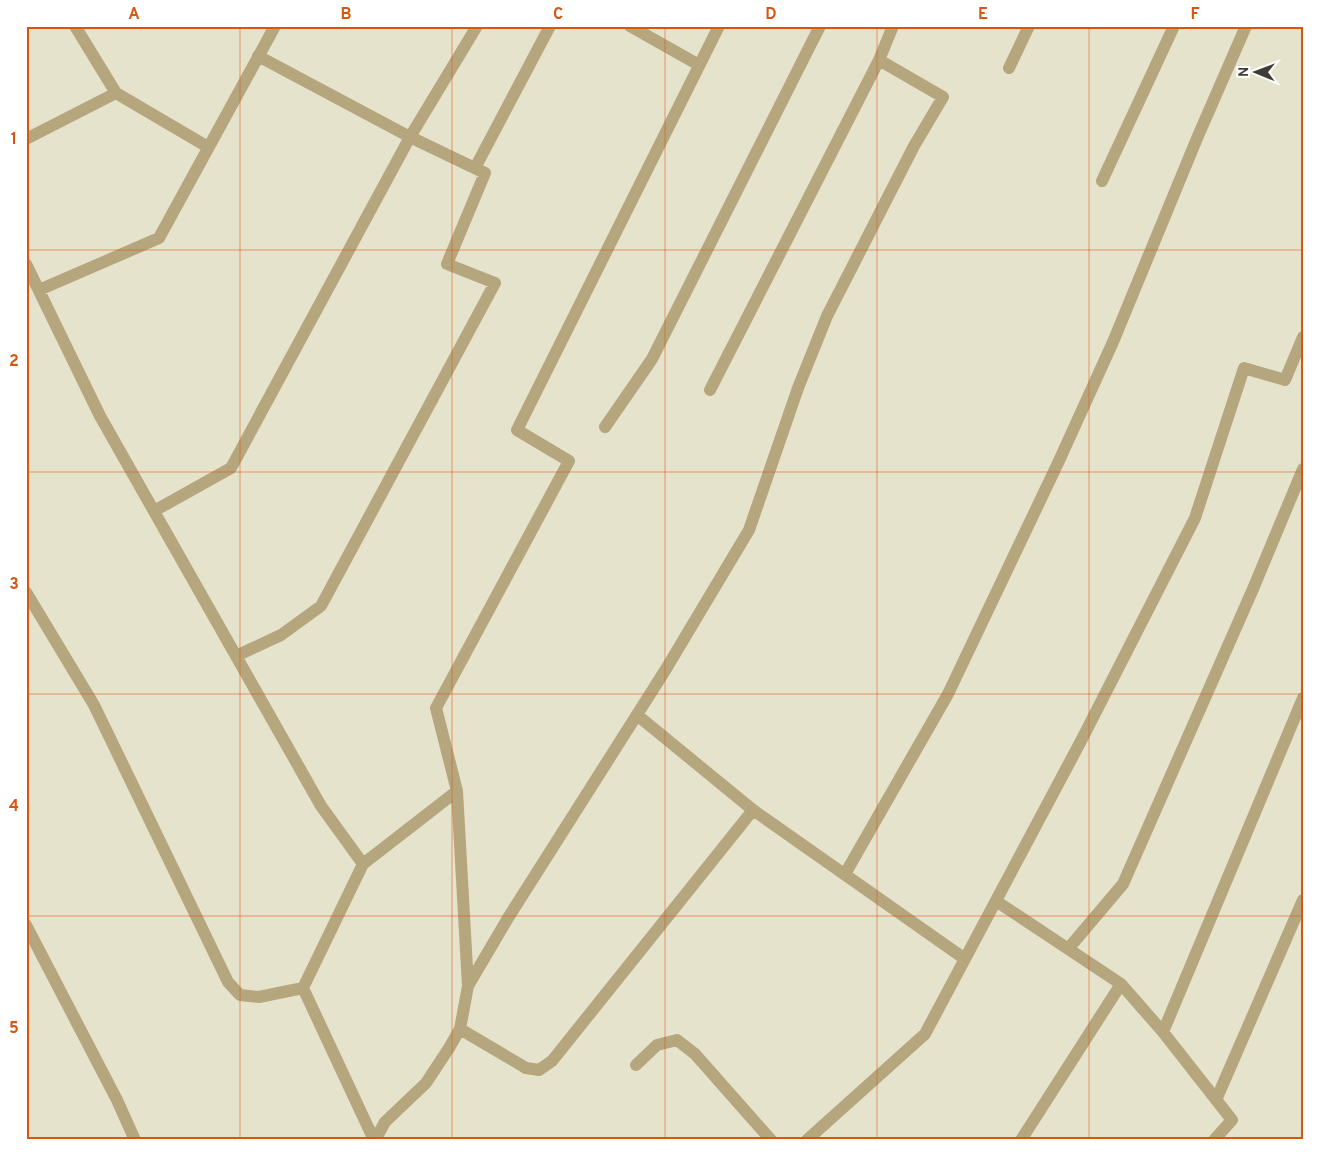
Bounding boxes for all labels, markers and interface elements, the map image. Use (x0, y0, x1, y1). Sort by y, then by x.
text: A (128, 5, 140, 25)
text: B (340, 5, 352, 25)
text: C (553, 5, 563, 25)
text: D (765, 5, 777, 25)
text: E (978, 5, 988, 25)
text: F (1190, 5, 1200, 25)
north arrow (1232, 48, 1282, 98)
text: N (1236, 67, 1253, 77)
text: 1 (11, 130, 17, 150)
text: 2 (9, 352, 19, 372)
text: 3 (9, 575, 19, 595)
text: 4 (9, 797, 19, 817)
text: 5 (9, 1019, 19, 1039)

